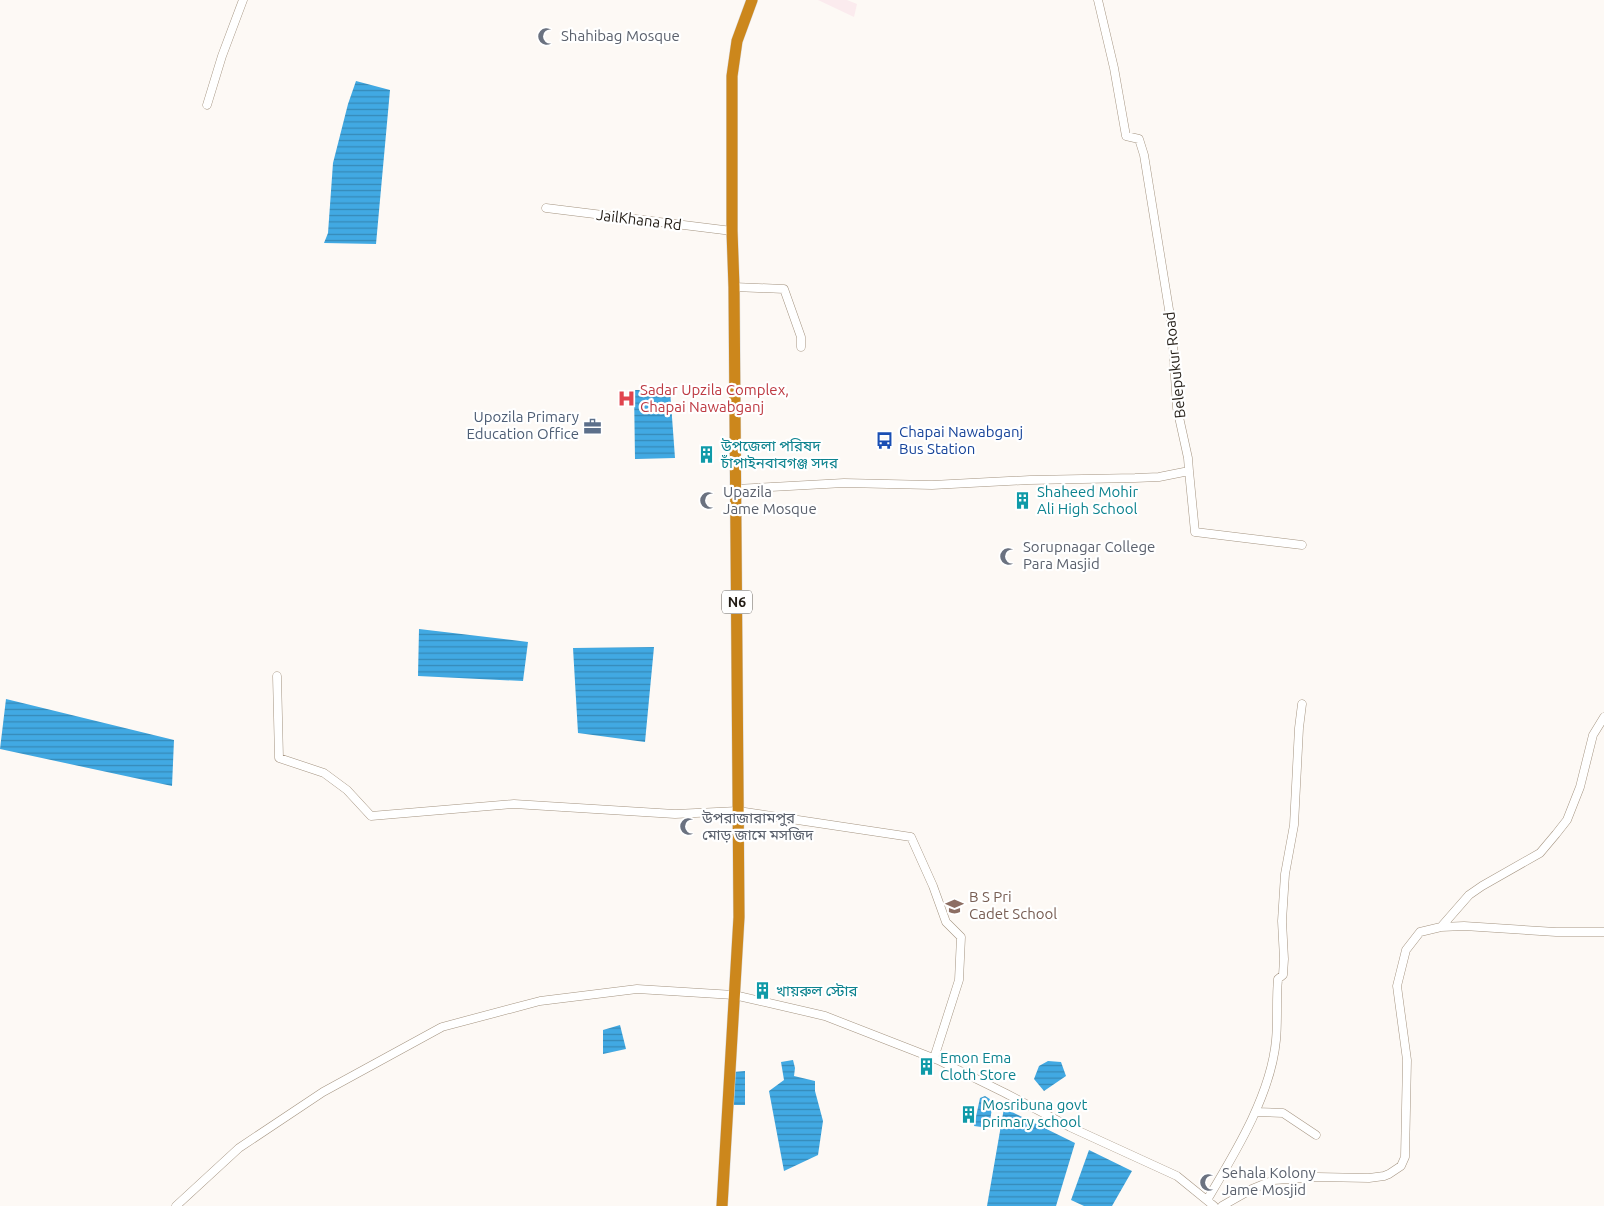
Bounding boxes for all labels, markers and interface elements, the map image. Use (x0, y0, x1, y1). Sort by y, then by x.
mosque icon: Shahibag Mosque (537, 26, 557, 46)
place label: Shahibag Mosque (561, 27, 680, 44)
street label: JailKhana Rd (595, 206, 683, 233)
street label: Belepukur Road (1160, 311, 1189, 419)
place label: Sadar Upzila Complex, Chapai Nawabganj (640, 381, 789, 415)
hospital icon: Sadar Upzila Complex, Chapai Nawabganj (616, 389, 636, 409)
place label: Upozila Primary Education Office (466, 408, 579, 442)
office icon: Upozila Primary Education Office (583, 416, 603, 436)
place label: Chapai Nawabganj Bus Station (899, 423, 1023, 457)
bus stop icon: Chapai Nawabganj Bus Station (875, 431, 895, 451)
place label: উপজেলা পরিষদ চাঁপাইনবাবগঞ্জ সদর (720, 437, 839, 471)
building icon: উপজেলা পরিষদ চাঁপাইনবাবগঞ্জ সদর (697, 445, 717, 465)
place label: Upazila Jame Mosque (723, 483, 817, 517)
place label: Shaheed Mohir Ali High School (1037, 483, 1138, 517)
mosque icon: Upazila Jame Mosque (699, 491, 719, 511)
building icon: Shaheed Mohir Ali High School (1013, 491, 1033, 511)
place label: Sorupnagar College Para Masjid (1023, 538, 1155, 572)
mosque icon: Sorupnagar College Para Masjid (999, 546, 1019, 566)
road number: N6 (722, 590, 752, 614)
place label: উপরাজারামপুর মোড় জামে মসজিদ (701, 809, 814, 843)
mosque icon: উপরাজারামপুর মোড় জামে মসজিদ (678, 817, 698, 837)
place label: B S Pri Cadet School (969, 888, 1057, 922)
school or university icon: B S Pri Cadet School (945, 896, 965, 916)
building icon: খায়রুল স্টোর (752, 981, 772, 1001)
place label: খায়রুল স্টোর (776, 982, 858, 999)
place label: Emon Ema Cloth Store (940, 1049, 1016, 1083)
building icon: Emon Ema Cloth Store (916, 1057, 936, 1077)
place label: Mosribuna govt primary school (982, 1096, 1087, 1130)
building icon: Mosribuna govt primary school (958, 1104, 978, 1124)
place label: Sehala Kolony Jame Mosjid (1222, 1164, 1316, 1198)
mosque icon: Sehala Kolony Jame Mosjid (1198, 1172, 1218, 1192)

